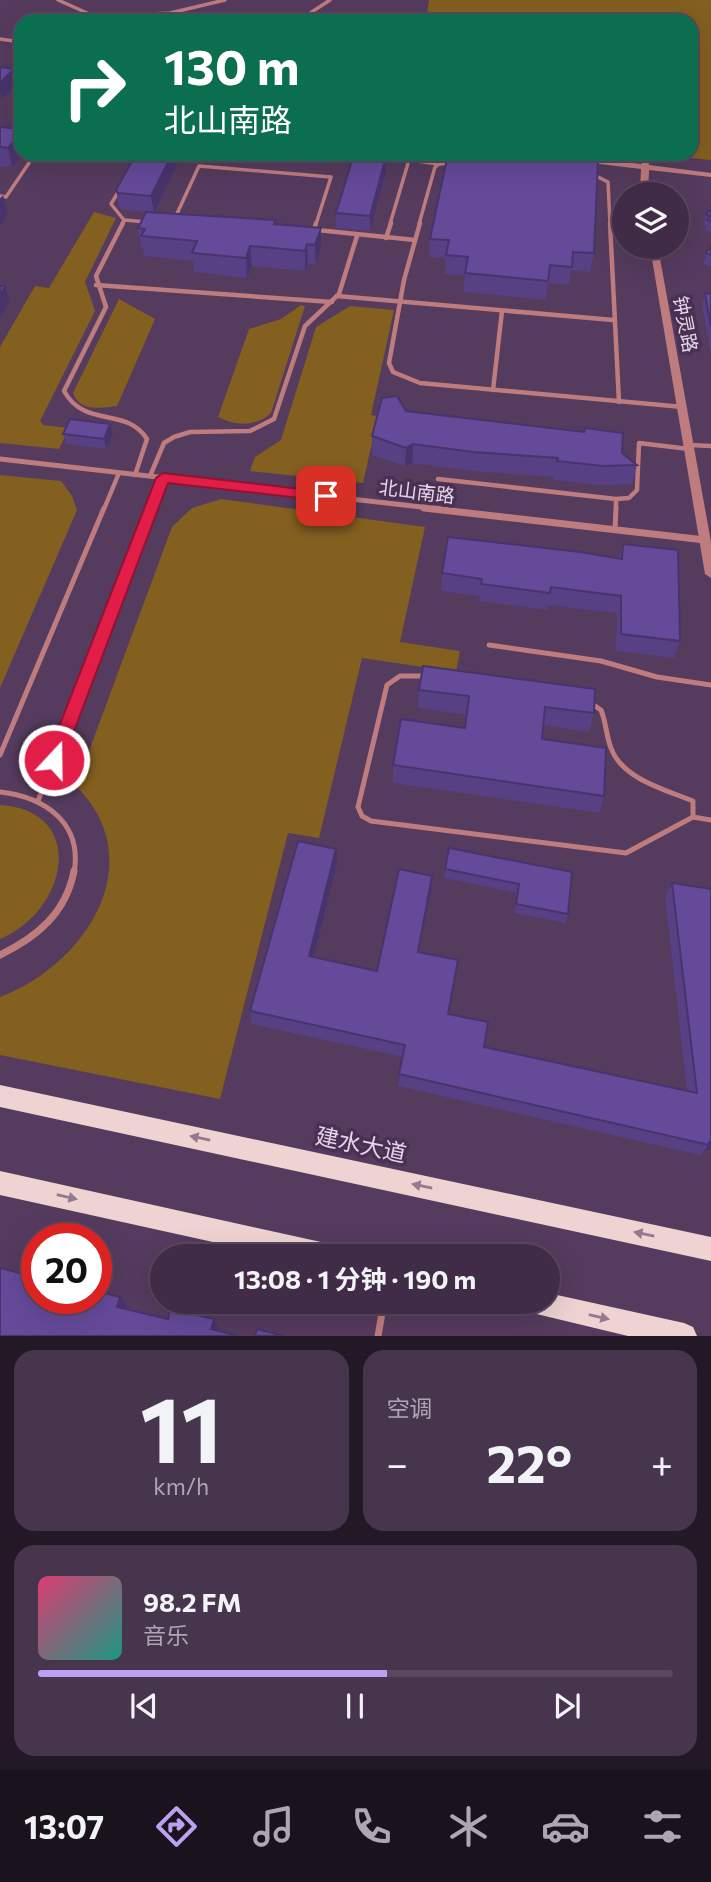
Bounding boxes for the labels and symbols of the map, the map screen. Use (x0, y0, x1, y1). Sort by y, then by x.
street label: 钟灵路 (669, 294, 703, 354)
pin (296, 466, 356, 526)
street label: 北山南路 (378, 475, 456, 507)
position arrow (17, 723, 91, 797)
street label: 建水大道 (313, 1121, 409, 1167)
one-way arrow (189, 1133, 211, 1144)
one-way arrow (411, 1181, 433, 1192)
one-way arrow (56, 1192, 78, 1203)
speed limit sign: 20 (21, 1223, 112, 1314)
one-way arrow (633, 1229, 655, 1240)
one-way arrow (588, 1312, 610, 1323)

